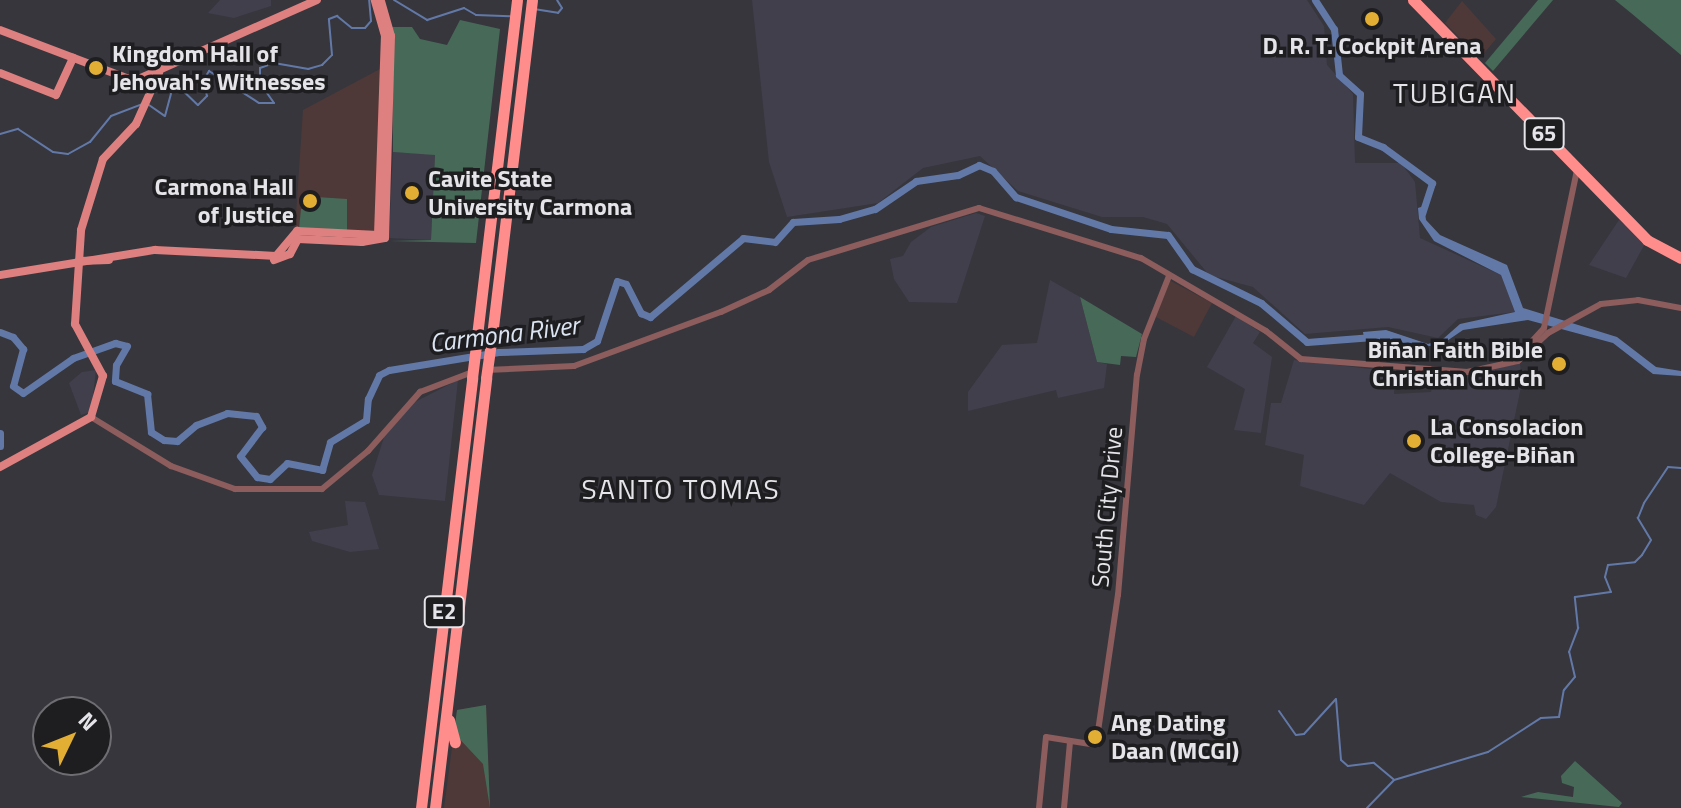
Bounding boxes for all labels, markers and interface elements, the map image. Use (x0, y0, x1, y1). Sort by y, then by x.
marker: D. R. T. Cockpit Arena (1363, 10, 1381, 28)
place label: D. R. T. Cockpit Arena (1263, 32, 1481, 60)
place label: Kingdom Hall of Jehovah's Witnesses (112, 40, 326, 96)
marker: Kingdom Hall of Jehovah's Witnesses (87, 59, 105, 77)
district label: TUBIGAN (1393, 76, 1517, 110)
road number: 65 (1522, 116, 1566, 152)
place label: Cavite State University Carmona (428, 165, 632, 221)
place label: Carmona Hall of Justice (155, 173, 294, 229)
marker: Cavite State University Carmona (403, 184, 421, 202)
marker: Carmona Hall of Justice (301, 192, 319, 210)
water label: Carmona River (427, 309, 581, 359)
place label: Biñan Faith Bible Christian Church (1367, 336, 1543, 392)
marker: Biñan Faith Bible Christian Church (1550, 355, 1568, 373)
place label: La Consolacion College-Biñan (1430, 413, 1584, 469)
street label: South City Drive (1086, 425, 1128, 589)
marker: La Consolacion College-Biñan (1405, 432, 1423, 450)
district label: SANTO TOMAS (581, 472, 781, 506)
road number: E2 (422, 594, 466, 630)
north arrow (32, 696, 112, 776)
text: N (70, 704, 106, 738)
place label: Ang Dating Daan (MCGI) (1111, 709, 1239, 765)
marker: Ang Dating Daan (MCGI) (1086, 728, 1104, 746)

